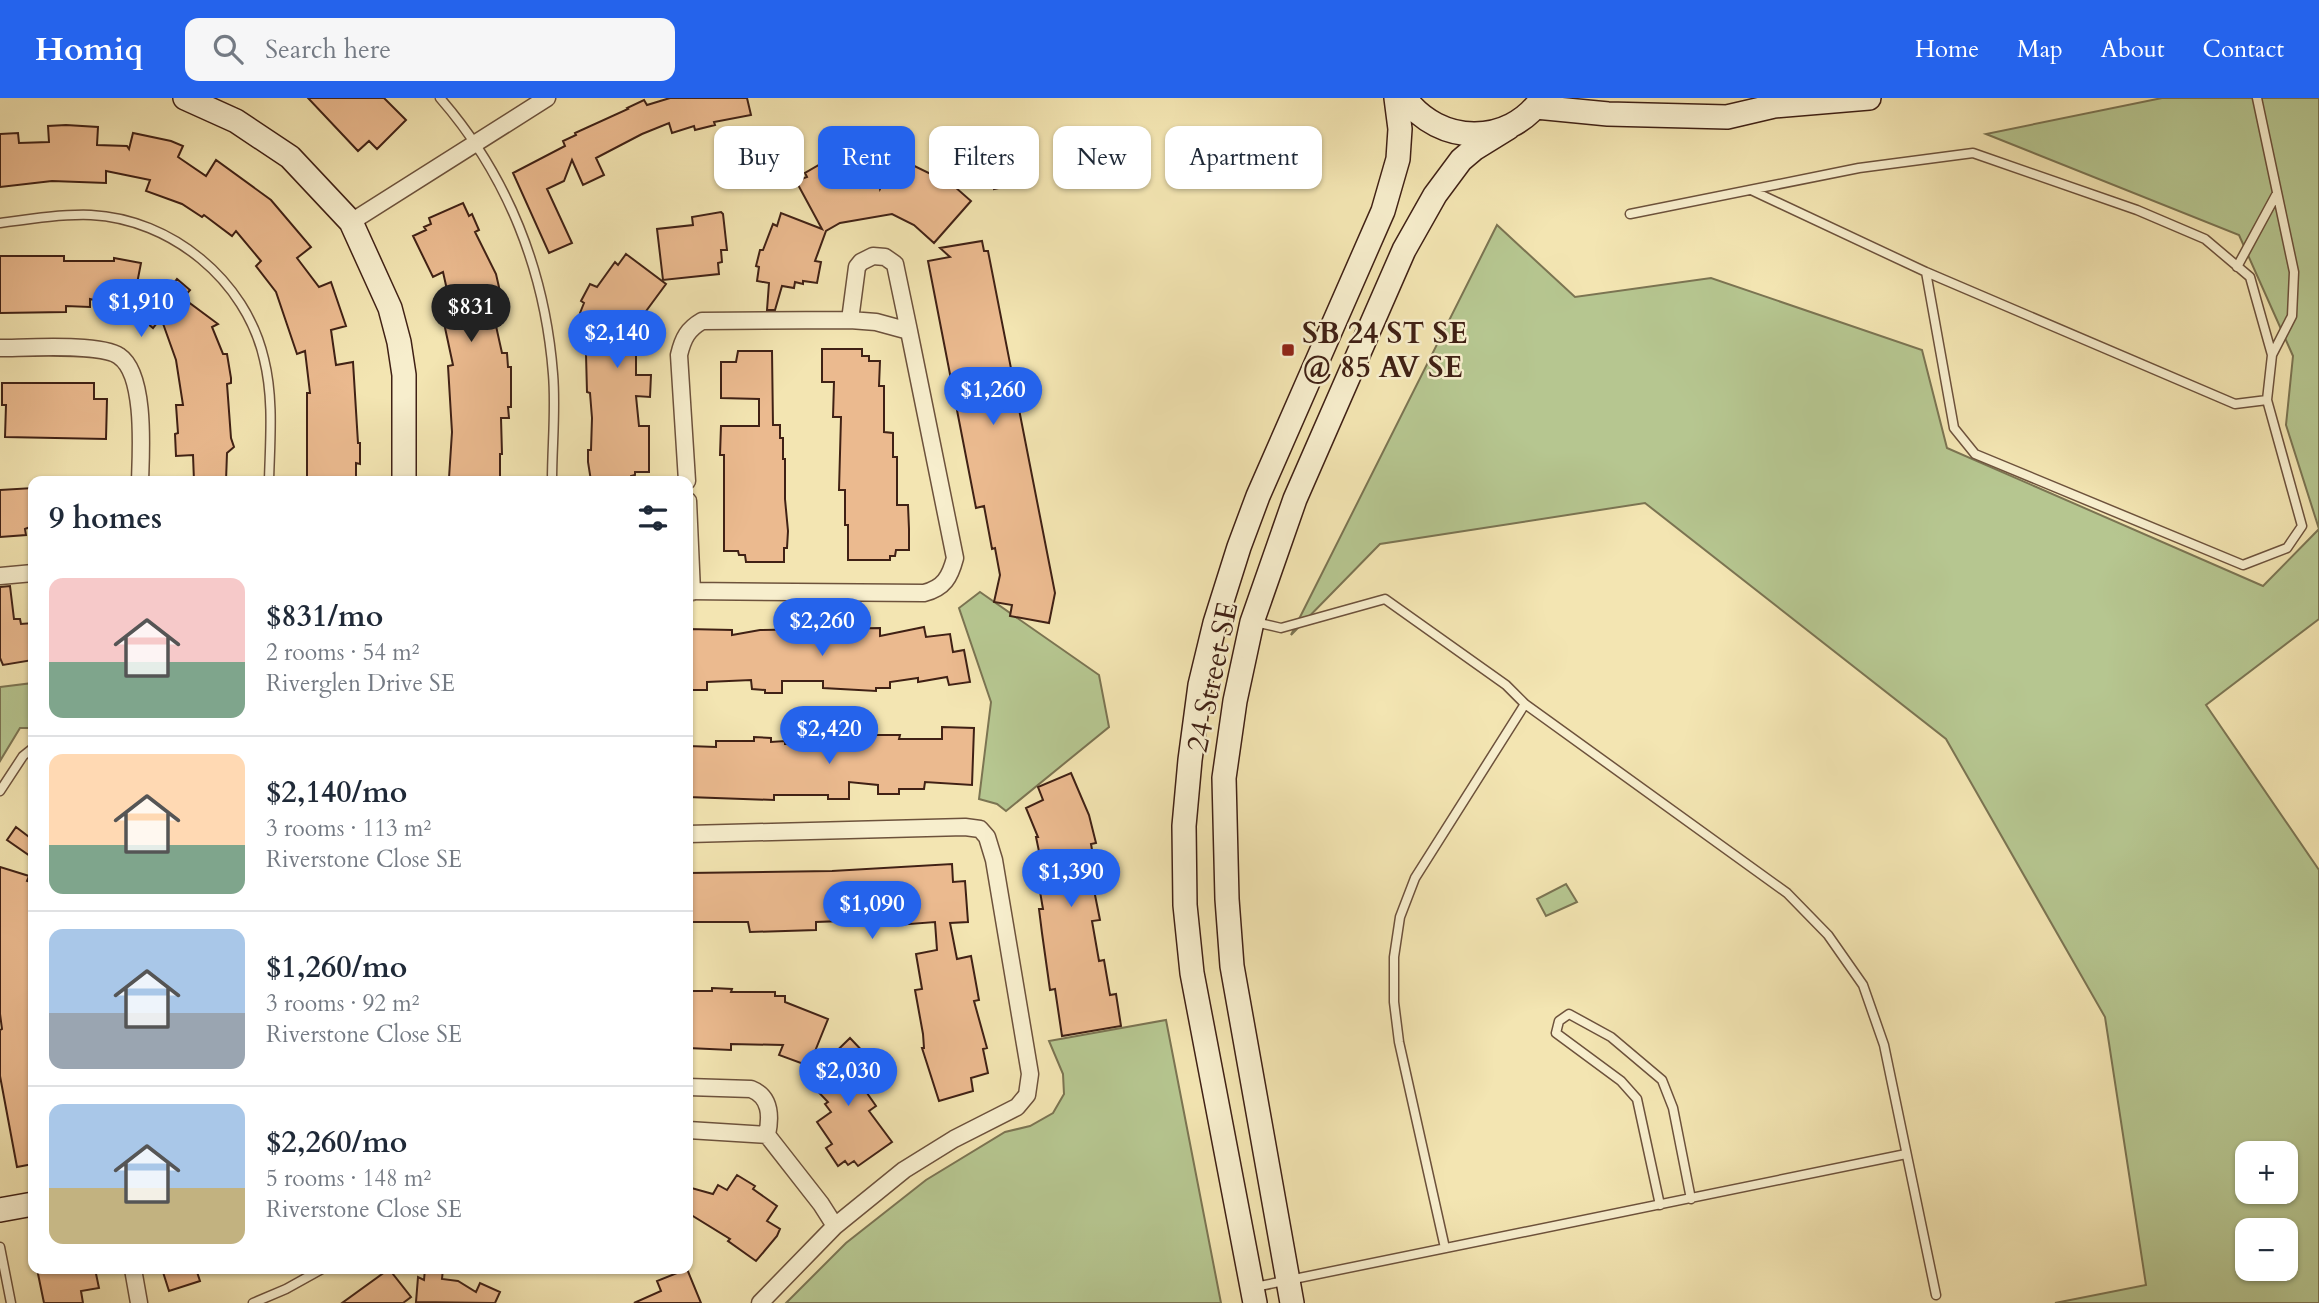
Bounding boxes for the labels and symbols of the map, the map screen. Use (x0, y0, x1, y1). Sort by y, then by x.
pin: $1,910 (84, 280, 198, 339)
pin: $831 (430, 285, 512, 344)
pin: $2,140 (560, 310, 674, 370)
place label: SB 24 ST SE @ 85 AV SE (1302, 313, 1468, 388)
marker: SB 24 ST SE @ 85 AV SE (1280, 342, 1296, 358)
pin: $1,260 (936, 368, 1050, 427)
pin: $2,260 (765, 598, 879, 658)
street label: 24 Street SE (1177, 598, 1248, 756)
pin: $2,420 (772, 706, 886, 766)
pin: $1,390 (1014, 850, 1128, 909)
pin: $1,090 (815, 882, 929, 941)
pin: $2,030 (791, 1048, 905, 1108)

